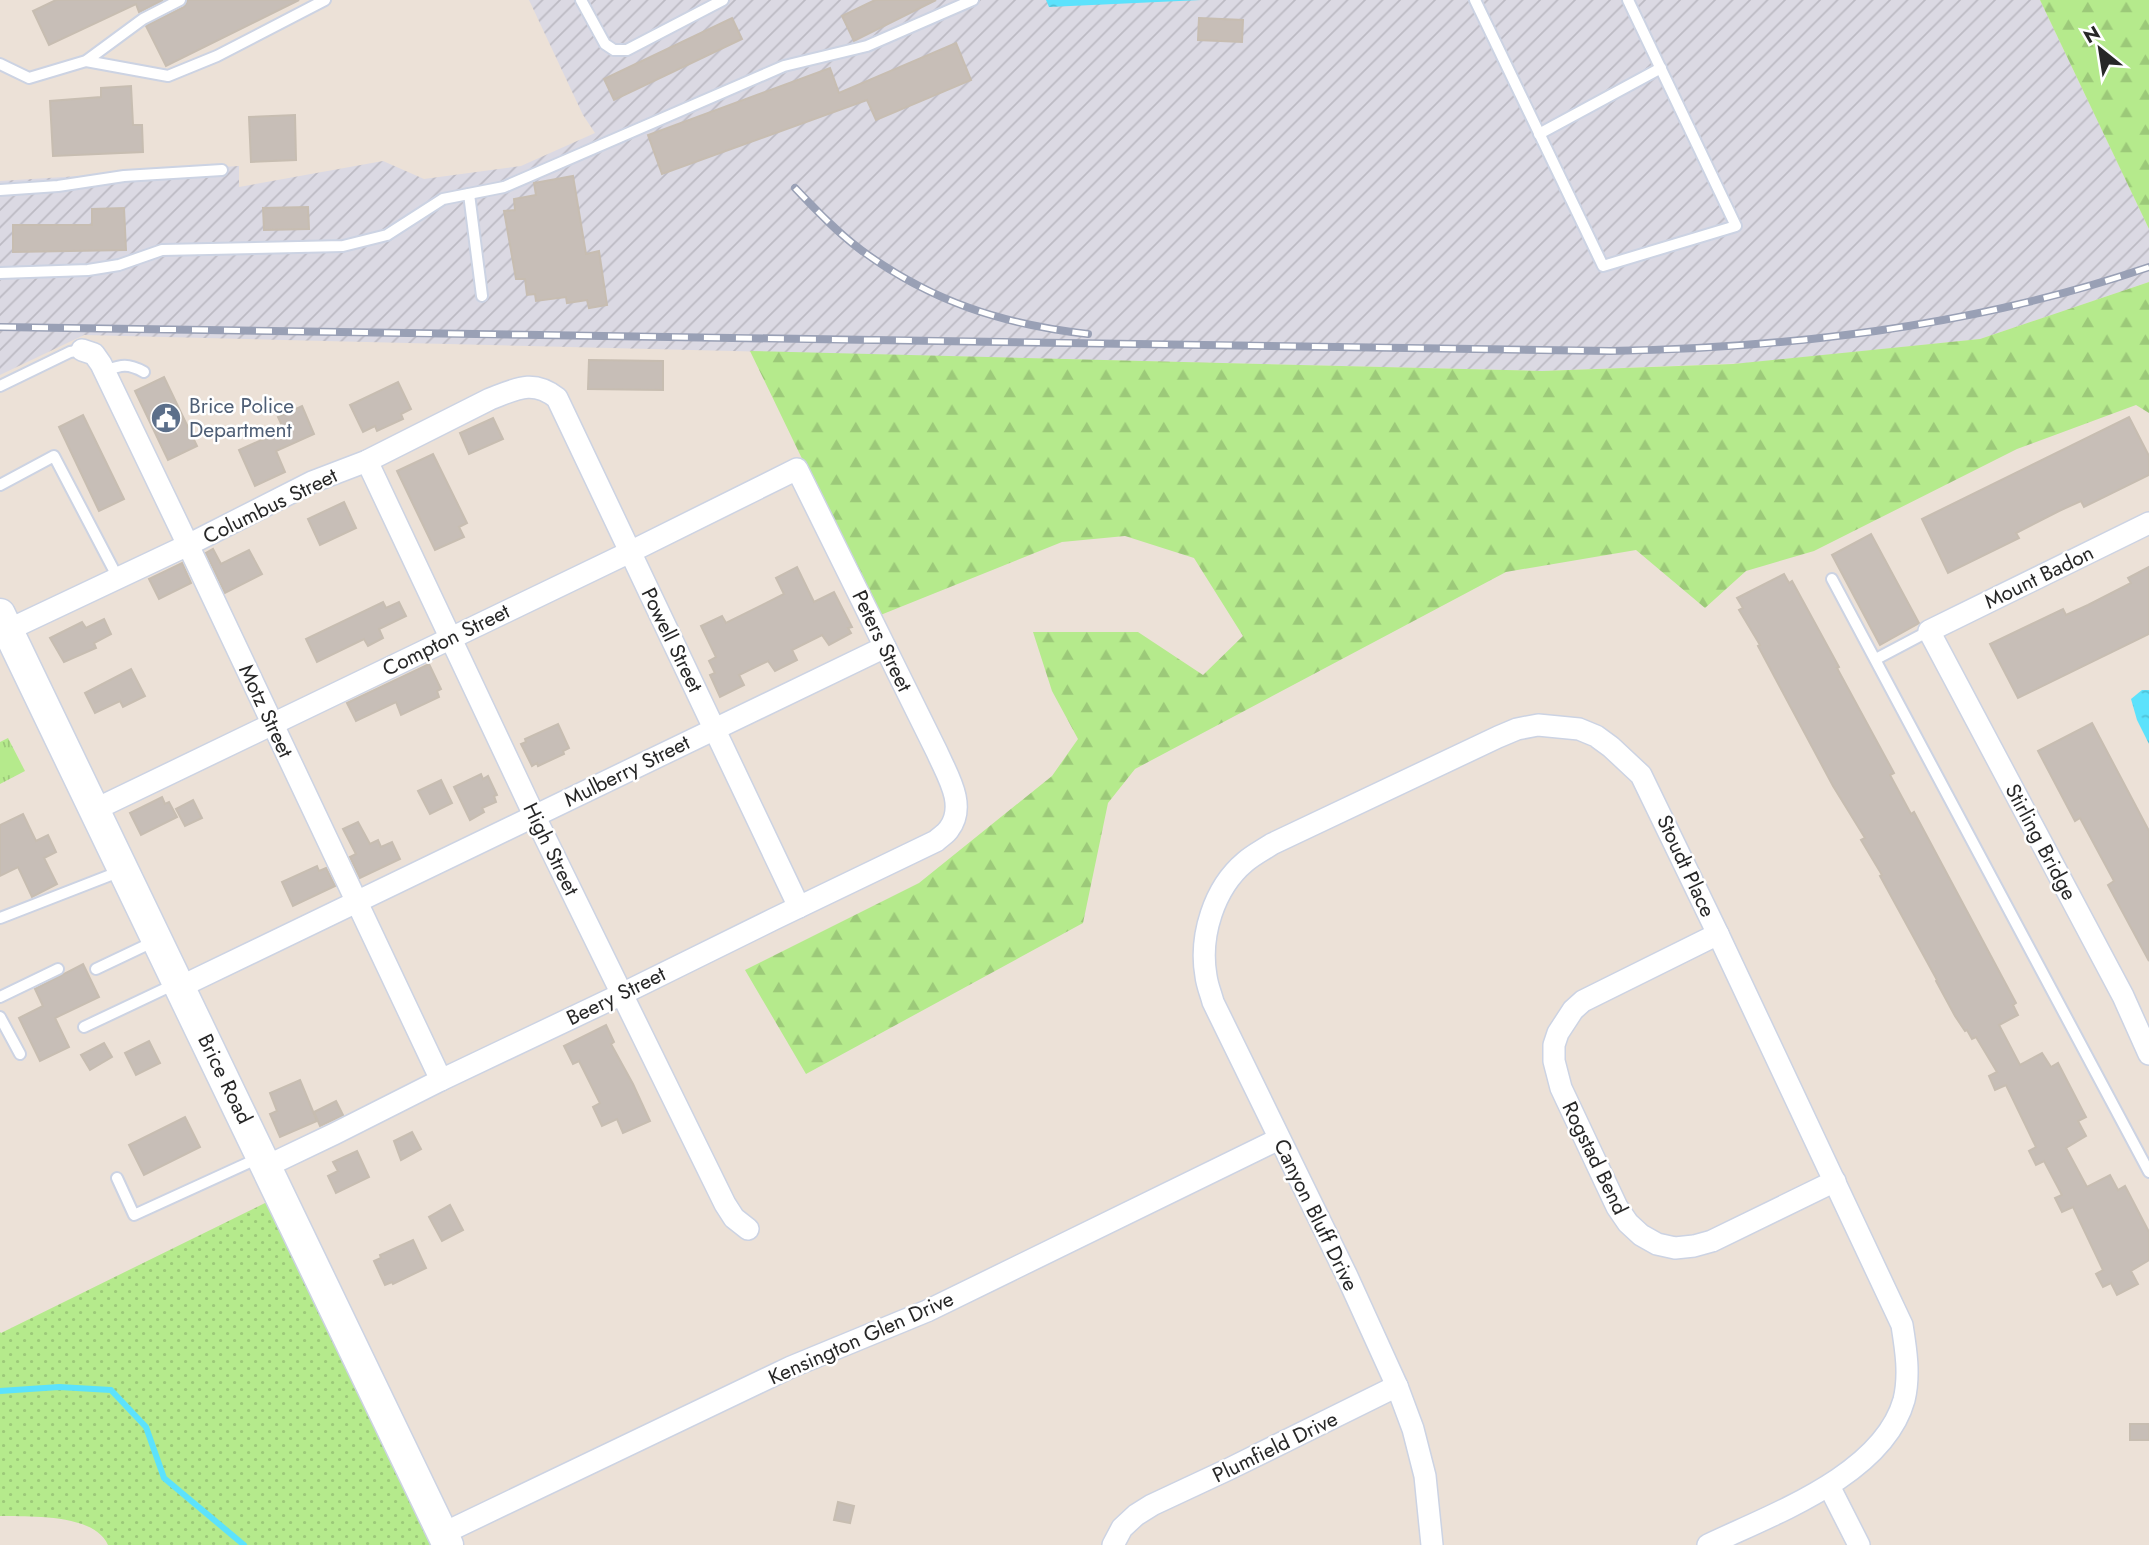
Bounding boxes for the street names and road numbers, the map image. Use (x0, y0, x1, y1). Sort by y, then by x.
street label: Columbus Street (198, 461, 342, 551)
street label: Mount Badon (1979, 538, 2099, 616)
street label: Powell Street (634, 583, 710, 697)
street label: Peters Street (844, 585, 920, 697)
street label: Compton Street (377, 596, 515, 684)
street label: Motz Street (231, 660, 301, 762)
street label: Mulberry Street (559, 728, 695, 814)
street label: Stirling Bridge (1998, 778, 2084, 906)
street label: High Street (516, 798, 586, 900)
street label: Stoudt Place (1649, 810, 1723, 922)
street label: Beery Street (561, 959, 671, 1033)
street label: Brice Road (190, 1029, 260, 1129)
street label: Rogstad Bend (1555, 1096, 1635, 1220)
street label: Canyon Bluff Drive (1266, 1134, 1366, 1296)
street label: Kensington Glen Drive (764, 1284, 959, 1392)
street label: Plumfield Drive (1207, 1404, 1343, 1490)

